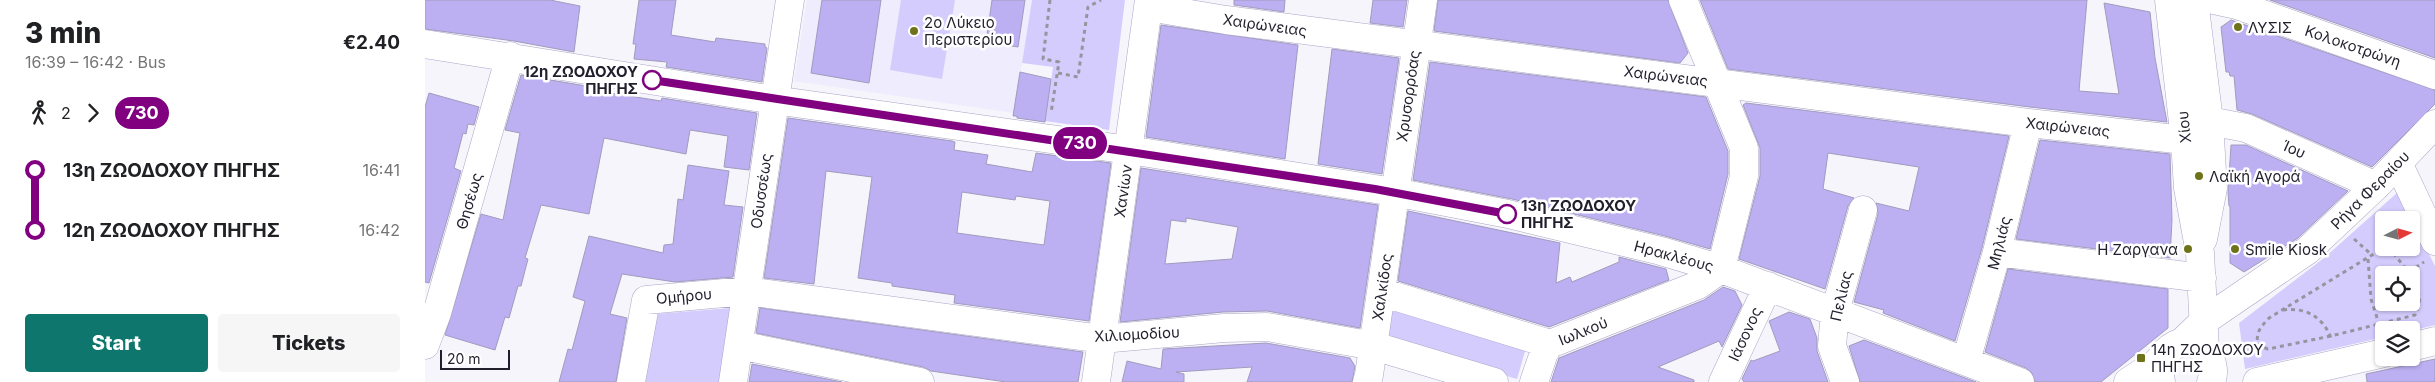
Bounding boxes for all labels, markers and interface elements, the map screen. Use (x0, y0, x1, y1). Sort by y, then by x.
street label: Χαιρώνειας (1222, 10, 1308, 40)
place label: 2ο Λύκειο Περιστερίου (924, 13, 1012, 49)
text: 3 min (25, 16, 101, 50)
place label: ΛΥΣΙΣ (2248, 18, 2292, 37)
marker: ΛΥΣΙΣ (2232, 21, 2244, 33)
street label: Κολοκοτρώνη (2303, 21, 2403, 71)
marker: 2ο Λύκειο Περιστερίου (908, 25, 920, 37)
text: €2.40 (343, 31, 400, 54)
street label: Χρυσορρόας (1392, 49, 1424, 143)
text: 16:39 – 16:42 · Bus (25, 52, 166, 72)
street label: Χαιρώνειας (1623, 61, 1709, 91)
place label: 12η ΖΩΟΔΟΧΟΥ ΠΗΓΗΣ (523, 62, 638, 98)
marker: 12η ΖΩΟΔΟΧΟΥ ΠΗΓΗΣ (642, 70, 662, 90)
icon: walk (25, 99, 53, 127)
icon: forward (79, 99, 107, 127)
text: 730 (125, 102, 159, 123)
text: 2 (61, 103, 71, 123)
street label: Χίου (2173, 110, 2195, 144)
street label: Χαιρώνειας (2025, 113, 2111, 141)
line badge: 730 (1051, 127, 1109, 159)
text: 730 (1063, 132, 1097, 153)
street label: Ίου (2279, 135, 2309, 163)
street label: Ρήγα Φεραίου (2327, 147, 2413, 233)
street label: Οδυσσέως (746, 152, 776, 230)
text: 13η ΖΩΟΔΟΧΟΥ ΠΗΓΗΣ (63, 159, 280, 182)
text: 16:41 (362, 160, 400, 180)
street label: Χανίων (1110, 163, 1136, 219)
place label: Λαϊκή Αγορά (2209, 167, 2301, 186)
street label: Θησέως (452, 170, 486, 232)
marker: Λαϊκή Αγορά (2193, 170, 2205, 182)
place label: 13η ΖΩΟΔΟΧΟΥ ΠΗΓΗΣ (1521, 196, 1636, 232)
marker: 13η ΖΩΟΔΟΧΟΥ ΠΗΓΗΣ (1497, 204, 1517, 224)
north arrow (2375, 211, 2420, 256)
map controls (2375, 211, 2420, 366)
street label: Μηλιάς (1983, 214, 2015, 272)
text: 12η ΖΩΟΔΟΧΟΥ ΠΗΓΗΣ (63, 219, 280, 242)
text: 16:42 (359, 220, 400, 240)
street label: Ηρακλέους (1632, 236, 1716, 276)
place label: Η Ζαργανα (2097, 240, 2178, 259)
place label: Smile Kiosk (2245, 240, 2328, 259)
marker: Η Ζαργανα (2182, 243, 2194, 255)
marker: Smile Kiosk (2229, 243, 2241, 255)
street label: Χαλκίδος (1368, 252, 1396, 322)
button: locate (2375, 266, 2420, 311)
street label: Πελίας (1826, 269, 1856, 323)
street label: Ομήρου (655, 284, 713, 308)
street label: Ιάσονος (1724, 304, 1766, 364)
street label: Ιωλκού (1556, 313, 1610, 349)
button: Start (25, 314, 208, 372)
button: Tickets (218, 314, 400, 372)
button: layers (2375, 321, 2420, 366)
street label: Χιλιομοδίου (1094, 322, 1180, 346)
place label: 14η ΖΩΟΔΟΧΟΥ ΠΗΓΗΣ (2151, 340, 2263, 376)
scale bar (440, 347, 510, 370)
text: 20 m (447, 350, 481, 367)
marker: 14η ΖΩΟΔΟΧΟΥ ΠΗΓΗΣ (2135, 352, 2147, 364)

